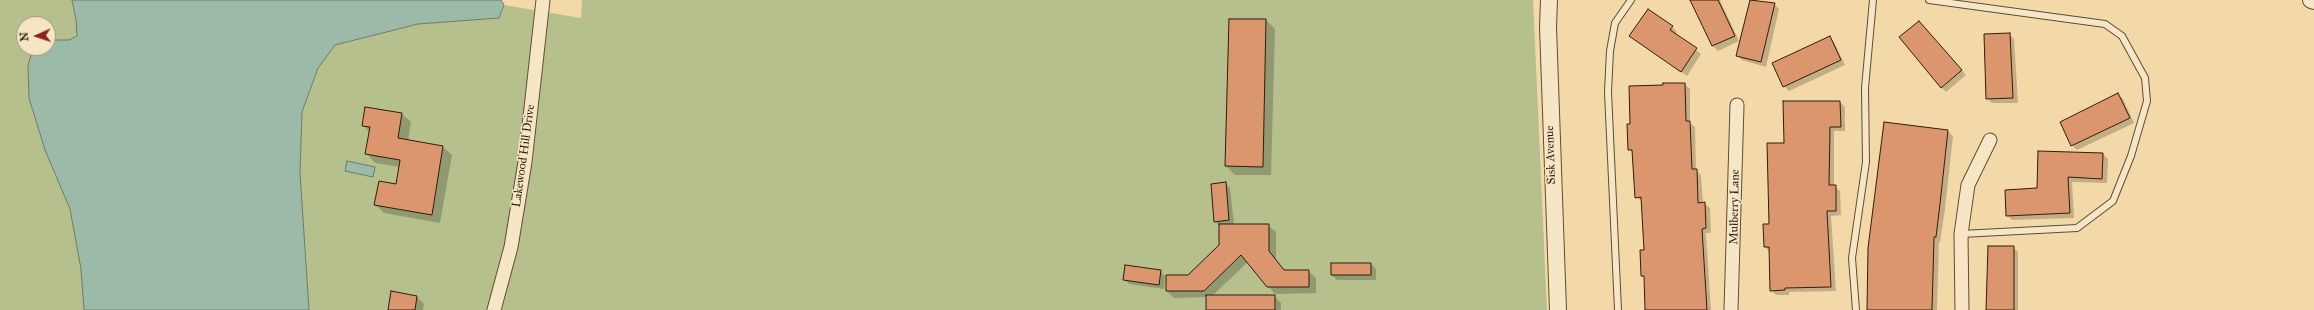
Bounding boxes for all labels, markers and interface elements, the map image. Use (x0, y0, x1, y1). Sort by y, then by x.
north arrow (16, 16, 56, 56)
text: N (18, 32, 31, 42)
street label: Lakewood Hill Drive (510, 104, 538, 208)
street label: Sisk Avenue (1543, 125, 1559, 185)
street label: Mulberry Lane (1727, 169, 1743, 245)

